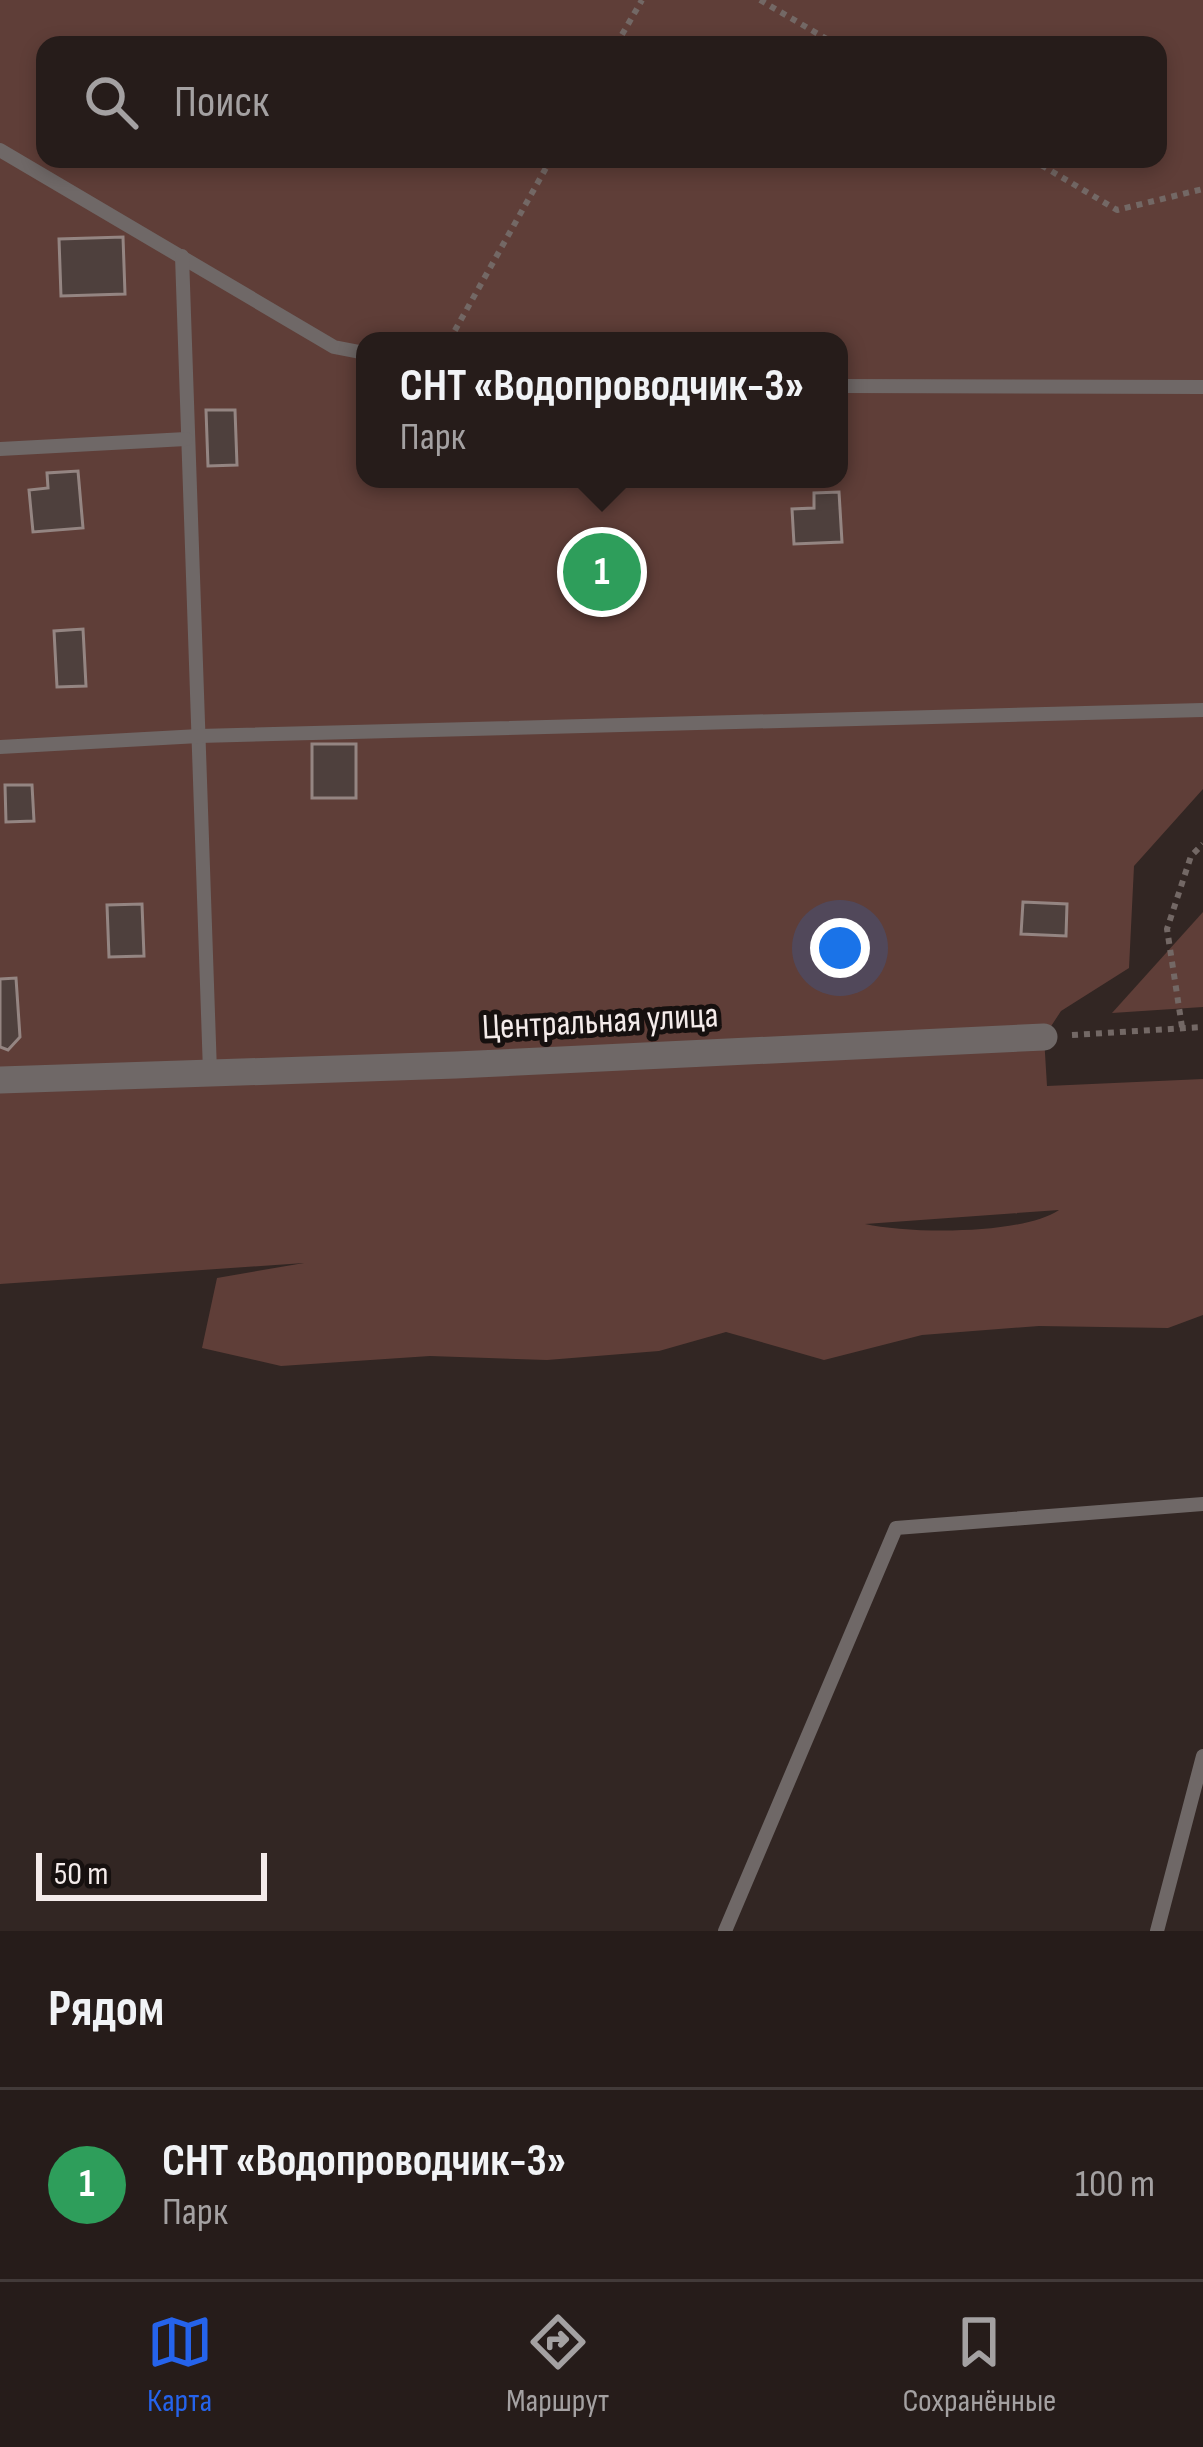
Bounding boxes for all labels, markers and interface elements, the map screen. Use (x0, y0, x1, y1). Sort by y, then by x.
search box (36, 36, 1167, 168)
icon: search (78, 69, 144, 135)
text: Поиск (174, 75, 269, 130)
popup (356, 332, 848, 488)
text: СНТ «Водопроводчик-3» (400, 359, 804, 414)
text: Парк (400, 414, 466, 461)
pin: 1 (563, 527, 641, 617)
your location (810, 918, 870, 978)
street label: Центральная улица (481, 994, 719, 1050)
scale bar (36, 1847, 267, 1900)
text: 50 m (54, 1854, 108, 1894)
text: Рядом (48, 1979, 164, 2040)
text: СНТ «Водопроводчик-3» (162, 2134, 566, 2189)
text: 1 (79, 2161, 95, 2208)
text: 100 m (1075, 2161, 1155, 2208)
text: Парк (162, 2189, 228, 2236)
tab: Карта (147, 2309, 213, 2421)
tab: Маршрут (506, 2309, 609, 2421)
tab: Сохранённые (902, 2309, 1056, 2421)

